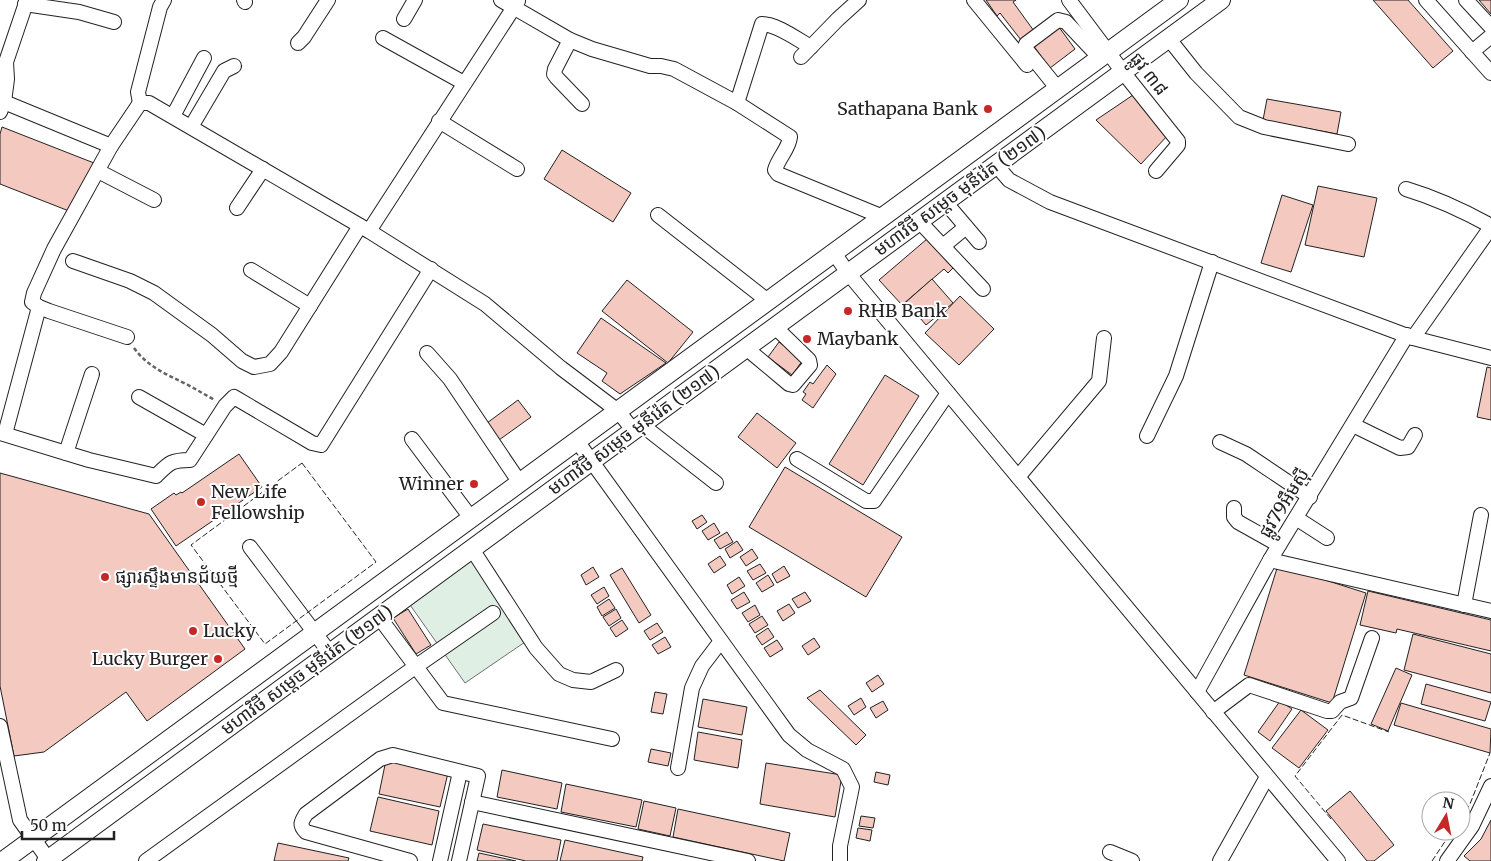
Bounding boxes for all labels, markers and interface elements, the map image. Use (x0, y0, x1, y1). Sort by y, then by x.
street label: ផ្លូវ ៣៨ (1121, 48, 1173, 103)
place label: Sathapana Bank (837, 97, 979, 120)
marker: Sathapana Bank (982, 103, 994, 115)
street label: មហាវិថី សម្តេច មុនីរ៉េត (២១៧) (869, 120, 1051, 262)
place label: RHB Bank (858, 299, 947, 322)
marker: RHB Bank (842, 305, 854, 317)
place label: Maybank (817, 327, 899, 350)
marker: Maybank (801, 333, 813, 345)
street label: មហាវិថី សម្តេច មុនីរ៉េត (២១៧) (543, 359, 725, 501)
street label: ផ្លូវ79អឹមស៊ី (1253, 464, 1318, 545)
place label: Winner (398, 472, 464, 495)
marker: Winner (468, 478, 480, 490)
place label: New Life Fellowship (211, 480, 305, 524)
marker: New Life Fellowship (195, 496, 207, 508)
place label: ផ្សារស្ទឹងមានជ័យថ្មី (115, 565, 238, 588)
marker: ផ្សារស្ទឹងមានជ័យថ្មី (99, 571, 111, 583)
street label: មហាវិថី សម្តេច មុនីរ៉េត (២១៧) (216, 599, 398, 741)
place label: Lucky (203, 619, 256, 642)
marker: Lucky (187, 625, 199, 637)
place label: Lucky Burger (92, 647, 208, 670)
marker: Lucky Burger (212, 653, 224, 665)
north arrow (1421, 791, 1471, 841)
text: N (1441, 793, 1455, 813)
scale bar (22, 808, 115, 840)
text: 50 m (30, 816, 67, 835)

